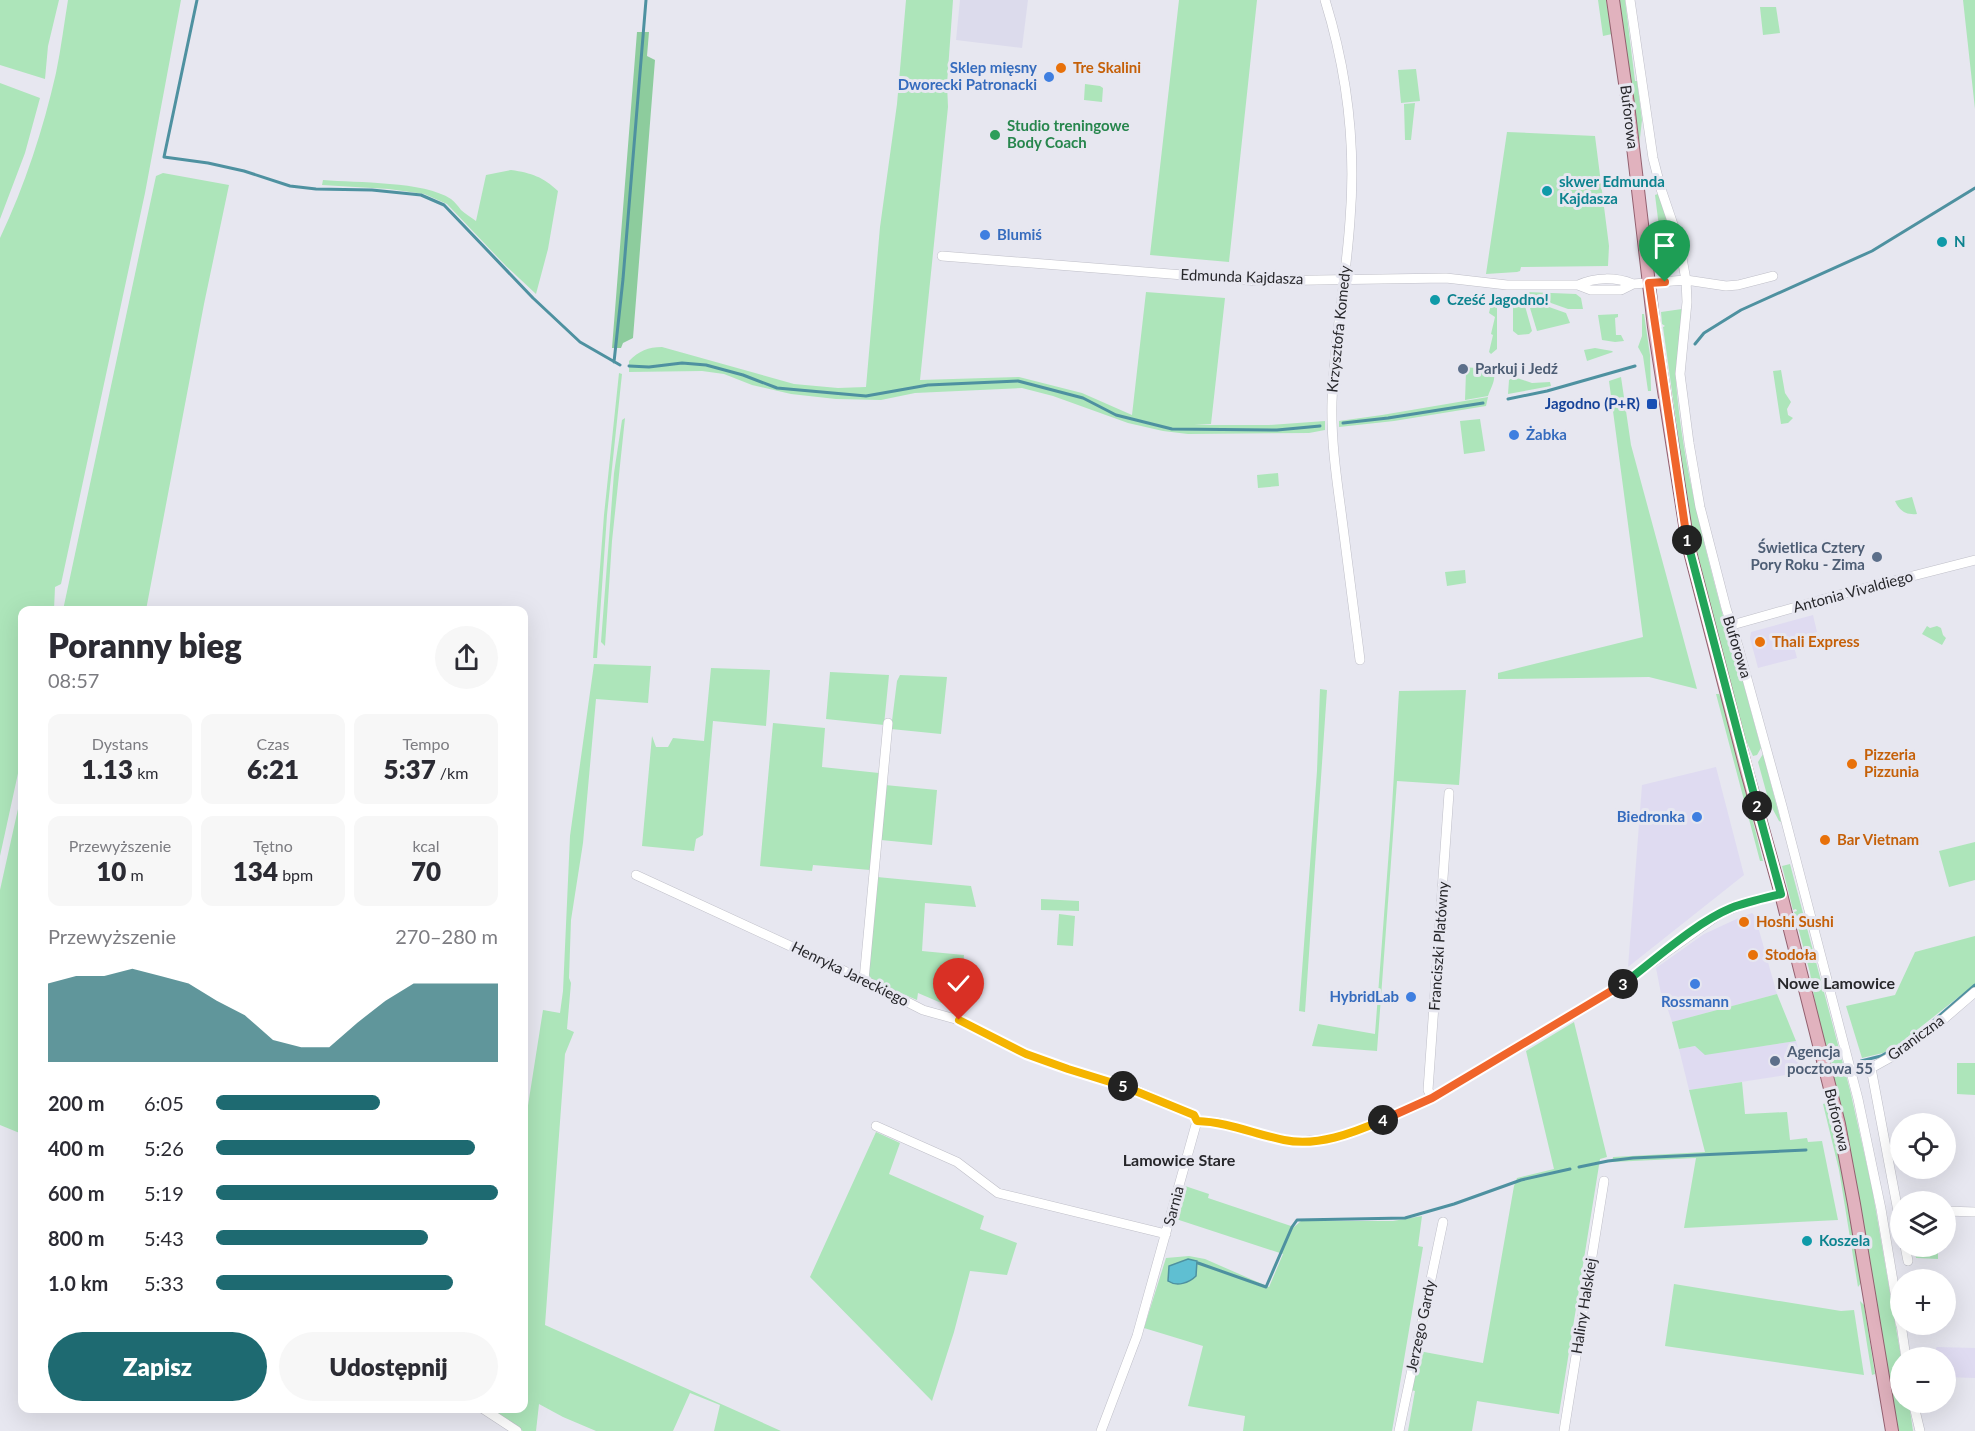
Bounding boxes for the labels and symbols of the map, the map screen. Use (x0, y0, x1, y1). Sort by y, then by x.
place label: Sklep mięsny Dworecki Patronacki (898, 58, 1037, 93)
place label: Tre Skalini (1073, 58, 1141, 76)
marker: Tre Skalini (1054, 61, 1068, 75)
marker: Sklep mięsny Dworecki Patronacki (1042, 70, 1056, 84)
street label: Buforowa (1617, 84, 1643, 150)
place label: Studio treningowe Body Coach (1007, 116, 1129, 151)
marker: Studio treningowe Body Coach (988, 128, 1002, 142)
place label: skwer Edmunda Kajdasza (1559, 172, 1665, 207)
marker: skwer Edmunda Kajdasza (1540, 184, 1554, 198)
pin (1639, 220, 1690, 282)
place label: Blumiś (997, 225, 1042, 243)
marker: Blumiś (978, 228, 992, 242)
place label: N (1954, 232, 1966, 250)
marker: N (1935, 235, 1949, 249)
street label: Krzysztofa Komedy (1322, 264, 1354, 393)
street label: Edmunda Kajdasza (1180, 265, 1304, 287)
place label: Cześć Jagodno! (1447, 290, 1549, 308)
marker: Cześć Jagodno! (1428, 293, 1442, 307)
place label: Parkuj i Jedź (1475, 359, 1558, 377)
marker: Parkuj i Jedź (1456, 362, 1470, 376)
place label: Jagodno (P+R) (1545, 394, 1640, 412)
marker: Jagodno (P+R) (1645, 397, 1659, 411)
place label: Żabka (1526, 425, 1567, 443)
marker: Żabka (1507, 428, 1521, 442)
pin: 1 (1672, 525, 1702, 555)
place label: Świetlica Cztery Pory Roku - Zima (1750, 538, 1865, 573)
marker: Świetlica Cztery Pory Roku - Zima (1870, 550, 1884, 564)
street label: Antonia Vivaldiego (1791, 566, 1915, 616)
street label: Buforowa (1720, 613, 1756, 680)
place label: Thali Express (1772, 632, 1860, 650)
marker: Thali Express (1753, 635, 1767, 649)
place label: Pizzeria Pizzunia (1864, 745, 1919, 780)
marker: Pizzeria Pizzunia (1845, 757, 1859, 771)
pin: 2 (1742, 791, 1772, 821)
place label: Biedronka (1617, 807, 1685, 825)
marker: Biedronka (1690, 810, 1704, 824)
place label: Bar Vietnam (1837, 830, 1919, 848)
marker: Bar Vietnam (1818, 833, 1832, 847)
street label: Franciszki Platówny (1425, 880, 1452, 1011)
place label: Hoshi Sushi (1756, 912, 1834, 930)
marker: Hoshi Sushi (1737, 915, 1751, 929)
street label: Henryka Jareckiego (789, 937, 912, 1009)
place label: Stodoła (1765, 945, 1817, 963)
marker: Stodoła (1746, 948, 1760, 962)
pin (933, 958, 984, 1020)
pin: 3 (1608, 969, 1638, 999)
district label: Nowe Lamowice (1777, 973, 1896, 992)
marker: Rossmann (1688, 977, 1702, 991)
place label: HybridLab (1329, 987, 1399, 1005)
marker: HybridLab (1404, 990, 1418, 1004)
place label: Rossmann (1661, 992, 1729, 1010)
street label: Graniczna (1884, 1011, 1947, 1064)
place label: Agencja pocztowa 55 (1786, 1042, 1873, 1077)
marker: Agencja pocztowa 55 (1768, 1054, 1782, 1068)
pin: 5 (1108, 1071, 1138, 1101)
street label: Buforowa (1821, 1086, 1854, 1153)
pin: 4 (1368, 1105, 1398, 1135)
district label: Lamowice Stare (1123, 1150, 1236, 1169)
street label: Sarnia (1159, 1184, 1187, 1228)
place label: Koszela (1819, 1231, 1870, 1249)
marker: Koszela (1800, 1234, 1814, 1248)
street label: Haliny Halskiej (1567, 1257, 1599, 1355)
street label: Jerzego Gardy (1401, 1278, 1439, 1373)

